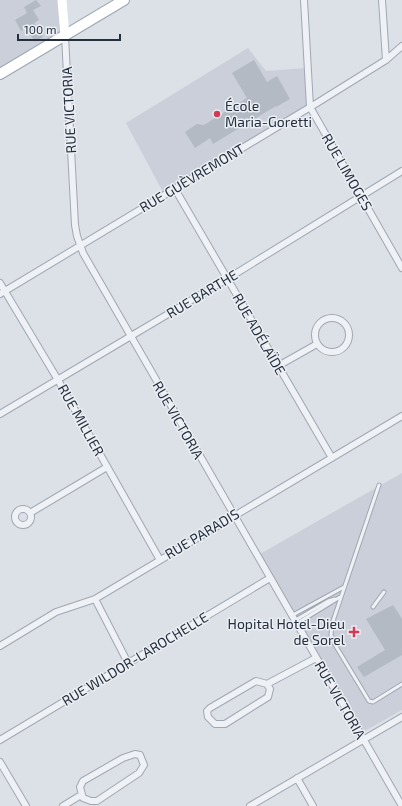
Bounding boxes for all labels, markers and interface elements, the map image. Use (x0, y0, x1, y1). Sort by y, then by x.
scale bar (18, 16, 120, 42)
text: 100 m (24, 22, 56, 36)
street label: RUE VICTORIA (58, 66, 79, 154)
place label: École Maria-Goretti (225, 97, 312, 130)
marker: École Maria-Goretti (212, 109, 222, 119)
street label: RUE LIMOGES (319, 130, 376, 213)
street label: RUE GUÈVREMONT (136, 139, 247, 216)
street label: RUE BARTHE (163, 266, 241, 321)
street label: RUE ADÉLAÏDE (229, 290, 290, 378)
street label: RUE VICTORIA (149, 378, 208, 462)
street label: RUE MILLIER (55, 381, 108, 459)
street label: RUE PARADIS (162, 505, 242, 562)
street label: RUE WILDOR-LAROCHELLE (58, 608, 211, 709)
place label: Hopital Hotel-Dieu de Sorel (228, 615, 346, 648)
marker: Hopital Hotel-Dieu de Sorel (348, 626, 360, 638)
street label: RUE VICTORIA (311, 658, 370, 742)

